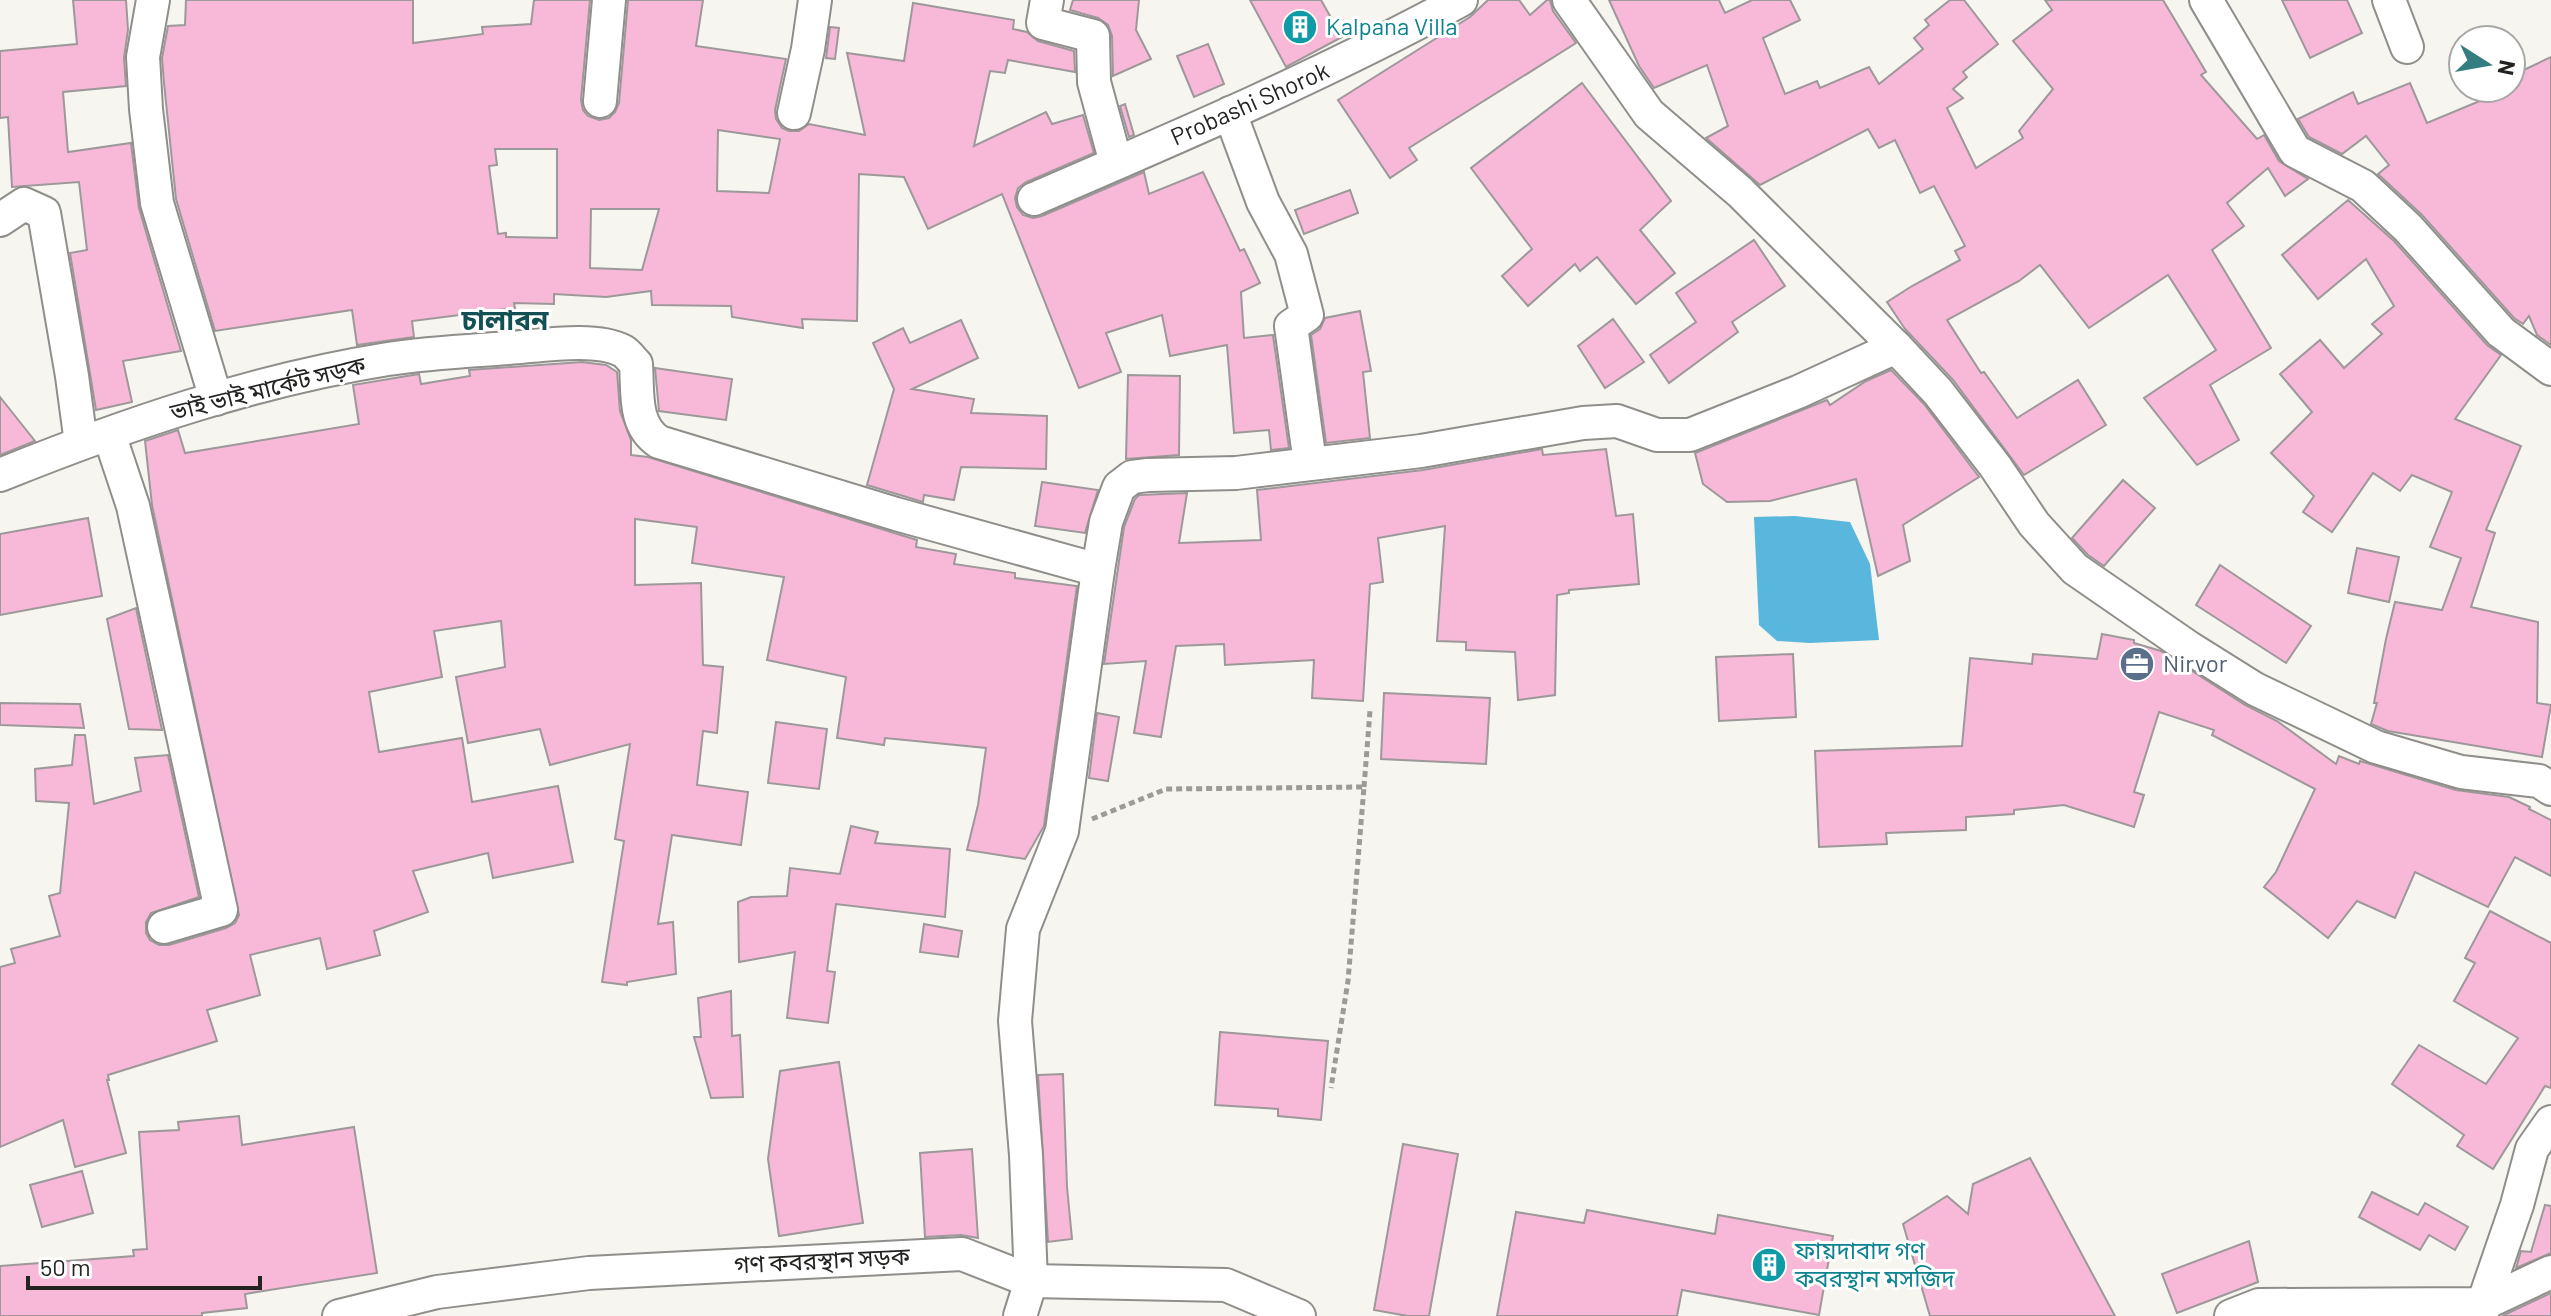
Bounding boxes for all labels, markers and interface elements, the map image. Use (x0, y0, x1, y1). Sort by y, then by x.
building icon: Kalpana Villa (1281, 8, 1319, 46)
place label: Kalpana Villa (1326, 11, 1458, 40)
north arrow (2447, 24, 2527, 104)
street label: Probashi Shorok (1166, 55, 1333, 151)
text: N (2493, 58, 2522, 78)
district label: চালাবন (461, 302, 549, 336)
street label: ভাই ভাই মার্কেট সড়ক (166, 349, 369, 426)
office icon: Nirvor (2118, 645, 2156, 683)
place label: Nirvor (2163, 648, 2228, 677)
place label: ফায়দাবাদ গণ কবরস্থান মসজিদ (1794, 1235, 1955, 1293)
scale bar (28, 1240, 260, 1290)
street label: গণ কবরস্থান সড়ক (733, 1240, 911, 1279)
building icon: ফায়দাবাদ গণ কবরস্থান মসজিদ (1750, 1246, 1788, 1284)
text: 50 m (40, 1252, 91, 1281)

